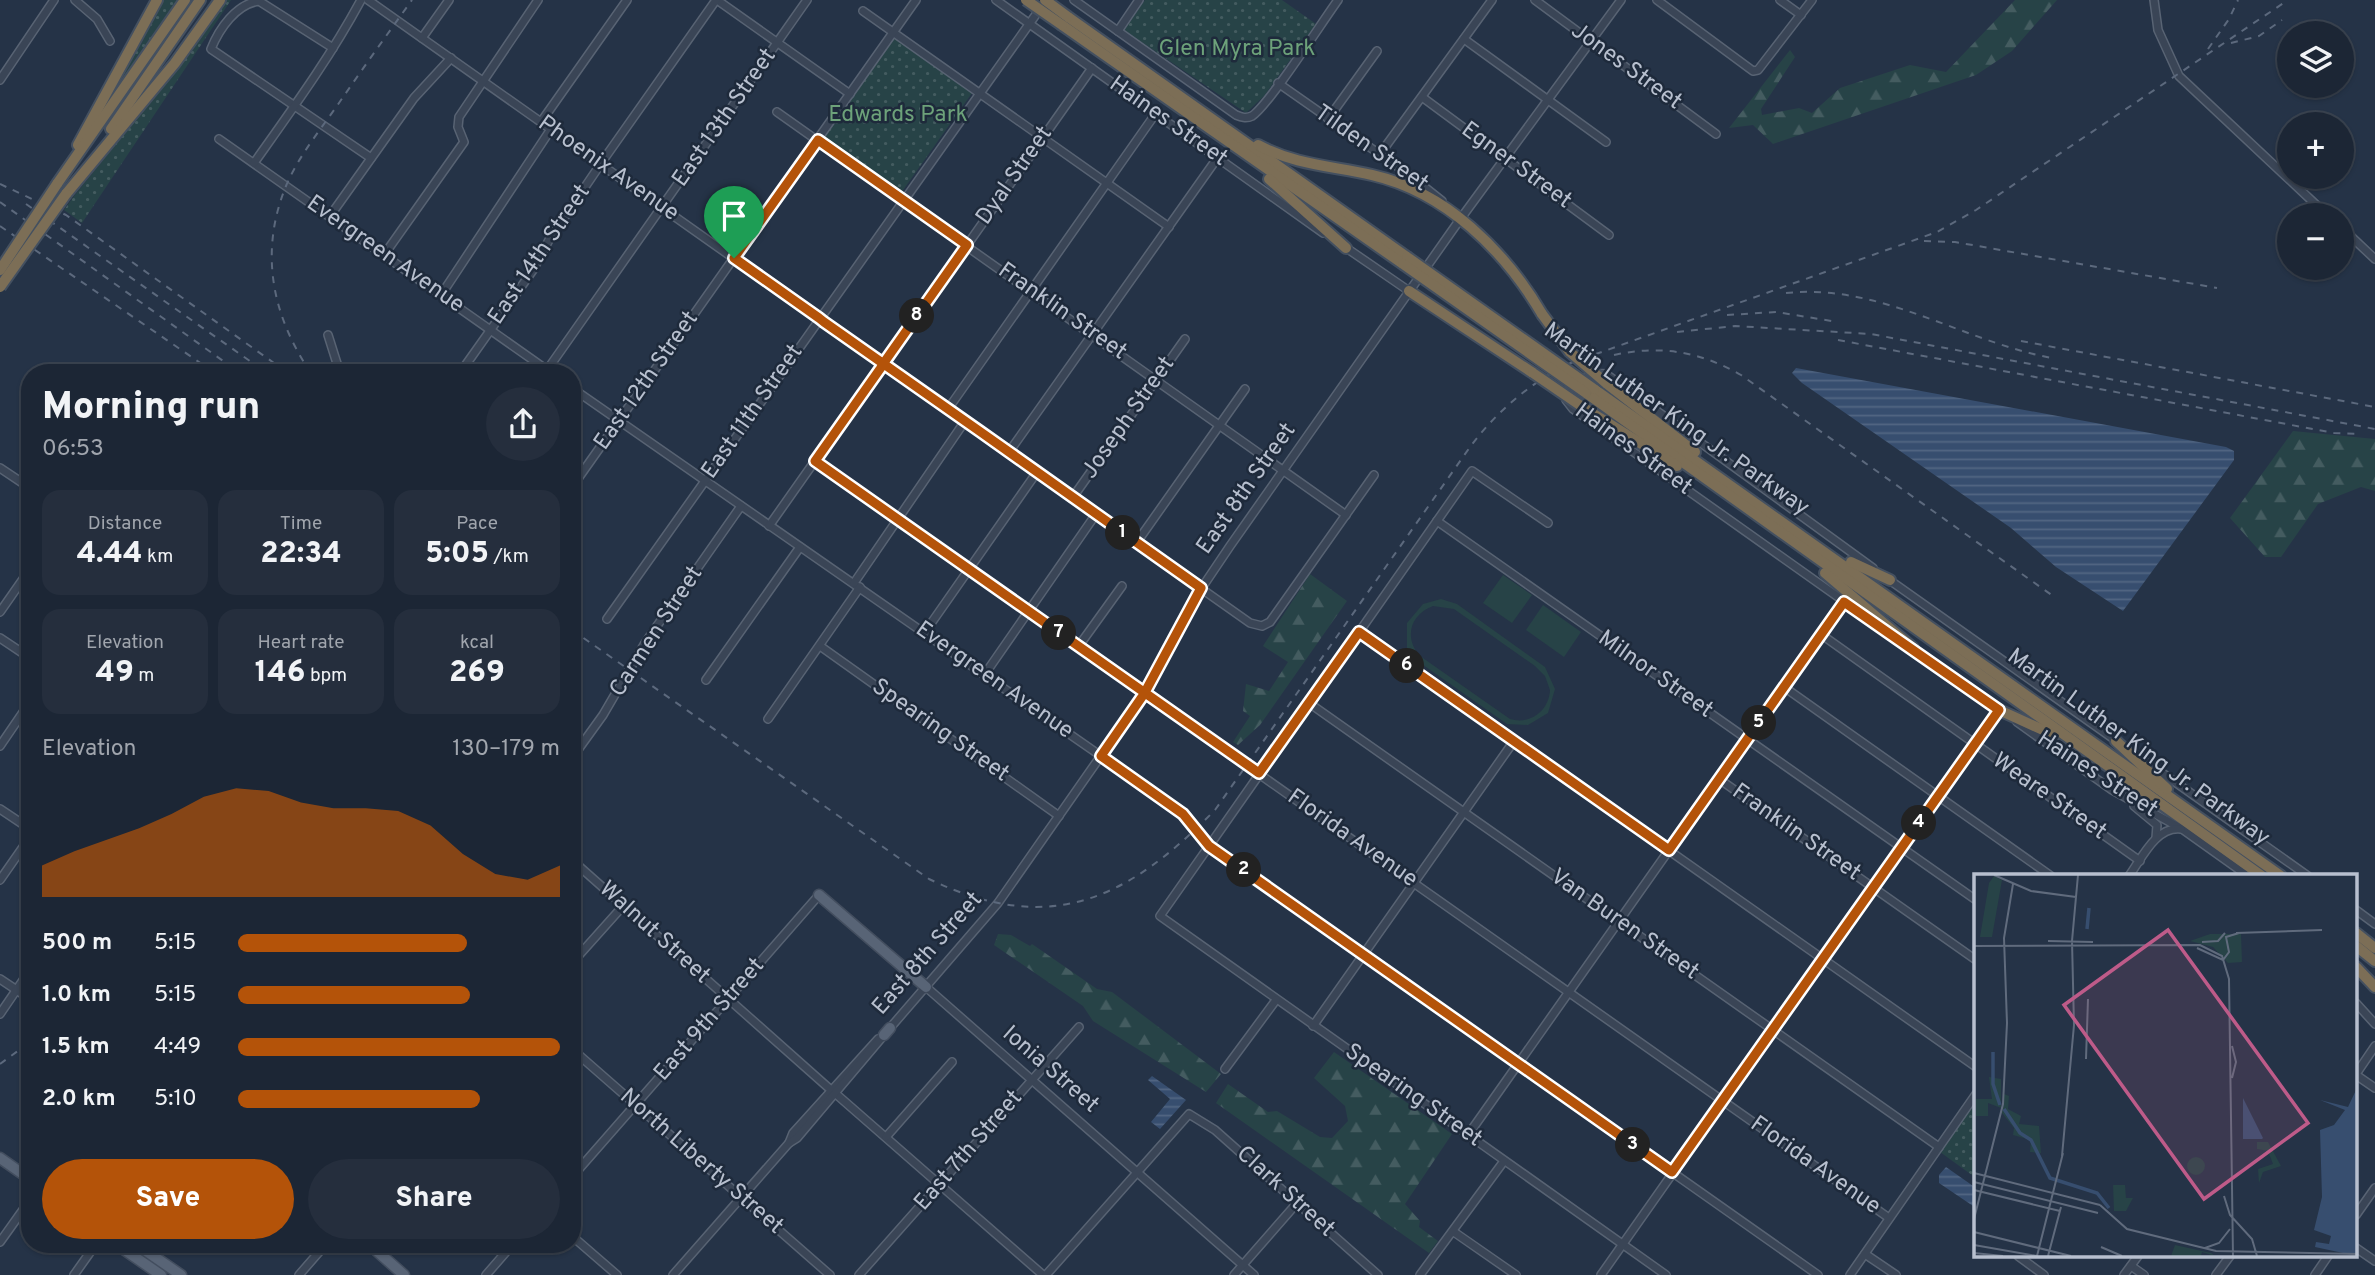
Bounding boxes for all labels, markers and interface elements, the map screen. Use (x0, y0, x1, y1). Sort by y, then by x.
street label: Jones Street (1565, 17, 1687, 117)
map controls (2277, 21, 2354, 280)
button: layers (2277, 21, 2354, 98)
park label: Glen Myra Park (1158, 35, 1316, 64)
street label: East 13th Street (667, 43, 783, 193)
street label: Haines Street (1103, 70, 1233, 174)
street label: Tilden Street (1308, 99, 1434, 199)
park label: Edwards Park (828, 101, 968, 130)
street label: Phoenix Avenue (532, 110, 684, 228)
button: + (2277, 112, 2354, 189)
street label: Egner Street (1455, 116, 1577, 216)
street label: Dyal Street (970, 121, 1060, 231)
street label: East 14th Street (482, 179, 598, 331)
pin (704, 186, 764, 258)
street label: Evergreen Avenue (300, 190, 470, 320)
icon: arrive (715, 197, 753, 235)
button: − (2277, 203, 2354, 280)
street label: Franklin Street (992, 257, 1132, 367)
pin: 8 (900, 298, 934, 334)
text: 8 (911, 303, 922, 327)
street label: East 12th Street (588, 306, 706, 456)
street label: Martin Luther King Jr. Parkway (1538, 317, 1814, 523)
street label: East 11th Street (696, 339, 810, 485)
street label: Joseph Street (1076, 351, 1182, 485)
text: Morning run (42, 384, 260, 433)
button: share (486, 387, 560, 461)
street label: Haines Street (1569, 398, 1697, 502)
street label: East 8th Street (1191, 418, 1303, 560)
text: 06:53 (42, 435, 104, 464)
text: Distance (88, 512, 162, 536)
text: Time (280, 512, 322, 536)
text: Pace (456, 512, 498, 536)
pin: 1 (1106, 516, 1140, 550)
text: 1 (1119, 520, 1126, 544)
text: 4.44 (77, 536, 143, 573)
text: 22:34 (260, 536, 342, 573)
text: 5:05 (425, 536, 489, 573)
text: km (143, 545, 173, 569)
text: /km (489, 545, 529, 569)
street label: Carmen Street (604, 561, 710, 703)
street label: Evergreen Avenue (909, 616, 1079, 746)
pin: 7 (1042, 616, 1076, 650)
text: 7 (1053, 620, 1064, 644)
street label: Milnor Street (1592, 625, 1718, 725)
text: Elevation (86, 631, 164, 655)
text: Heart rate (258, 631, 344, 655)
text: kcal (460, 631, 494, 655)
street label: Martin Luther King Jr. Parkway (2001, 643, 2275, 853)
pin: 6 (1390, 648, 1424, 684)
text: 6 (1401, 653, 1412, 677)
text: 49 (96, 655, 134, 692)
text: 146 (255, 655, 305, 692)
text: 269 (449, 655, 505, 692)
text: m (134, 664, 154, 688)
text: bpm (305, 664, 347, 688)
street label: Spearing Street (866, 673, 1014, 789)
pin: 5 (1742, 706, 1776, 740)
text: 5 (1753, 710, 1764, 734)
street label: Haines Street (2031, 725, 2163, 825)
text: Elevation (42, 735, 137, 764)
text: 130–179 m (452, 735, 560, 764)
street label: Weare Street (1986, 747, 2112, 847)
street label: Franklin Street (1726, 778, 1866, 888)
street label: Florida Avenue (1281, 783, 1423, 895)
pin: 4 (1902, 806, 1937, 840)
text: 4 (1912, 810, 1925, 834)
pin: 2 (1226, 852, 1262, 888)
text: 2 (1238, 857, 1249, 881)
street label: Van Buren Street (1544, 863, 1704, 987)
inset map (1974, 874, 2358, 1258)
street label: Walnut Street (592, 875, 716, 991)
street label: East 8th Street (867, 886, 989, 1022)
text: 500 m (42, 929, 112, 958)
text: 5:15 (154, 929, 196, 958)
street label: East 9th Street (649, 952, 771, 1088)
text: 1.0 km (42, 981, 111, 1010)
text: 5:15 (154, 981, 196, 1010)
street label: Ionia Street (996, 1020, 1104, 1120)
text: 1.5 km (42, 1033, 110, 1062)
text: 4:49 (154, 1033, 201, 1062)
street label: Spearing Street (1339, 1038, 1487, 1154)
street label: North Liberty Street (613, 1083, 789, 1241)
text: 2.0 km (42, 1085, 116, 1114)
text: 5:10 (154, 1085, 197, 1114)
street label: East 7th Street (909, 1085, 1029, 1217)
street label: Florida Avenue (1744, 1110, 1886, 1222)
pin: 3 (1616, 1128, 1650, 1162)
text: 3 (1627, 1132, 1638, 1156)
street label: Clark Street (1230, 1140, 1340, 1244)
button: Save (42, 1159, 294, 1239)
button: Share (308, 1159, 560, 1239)

